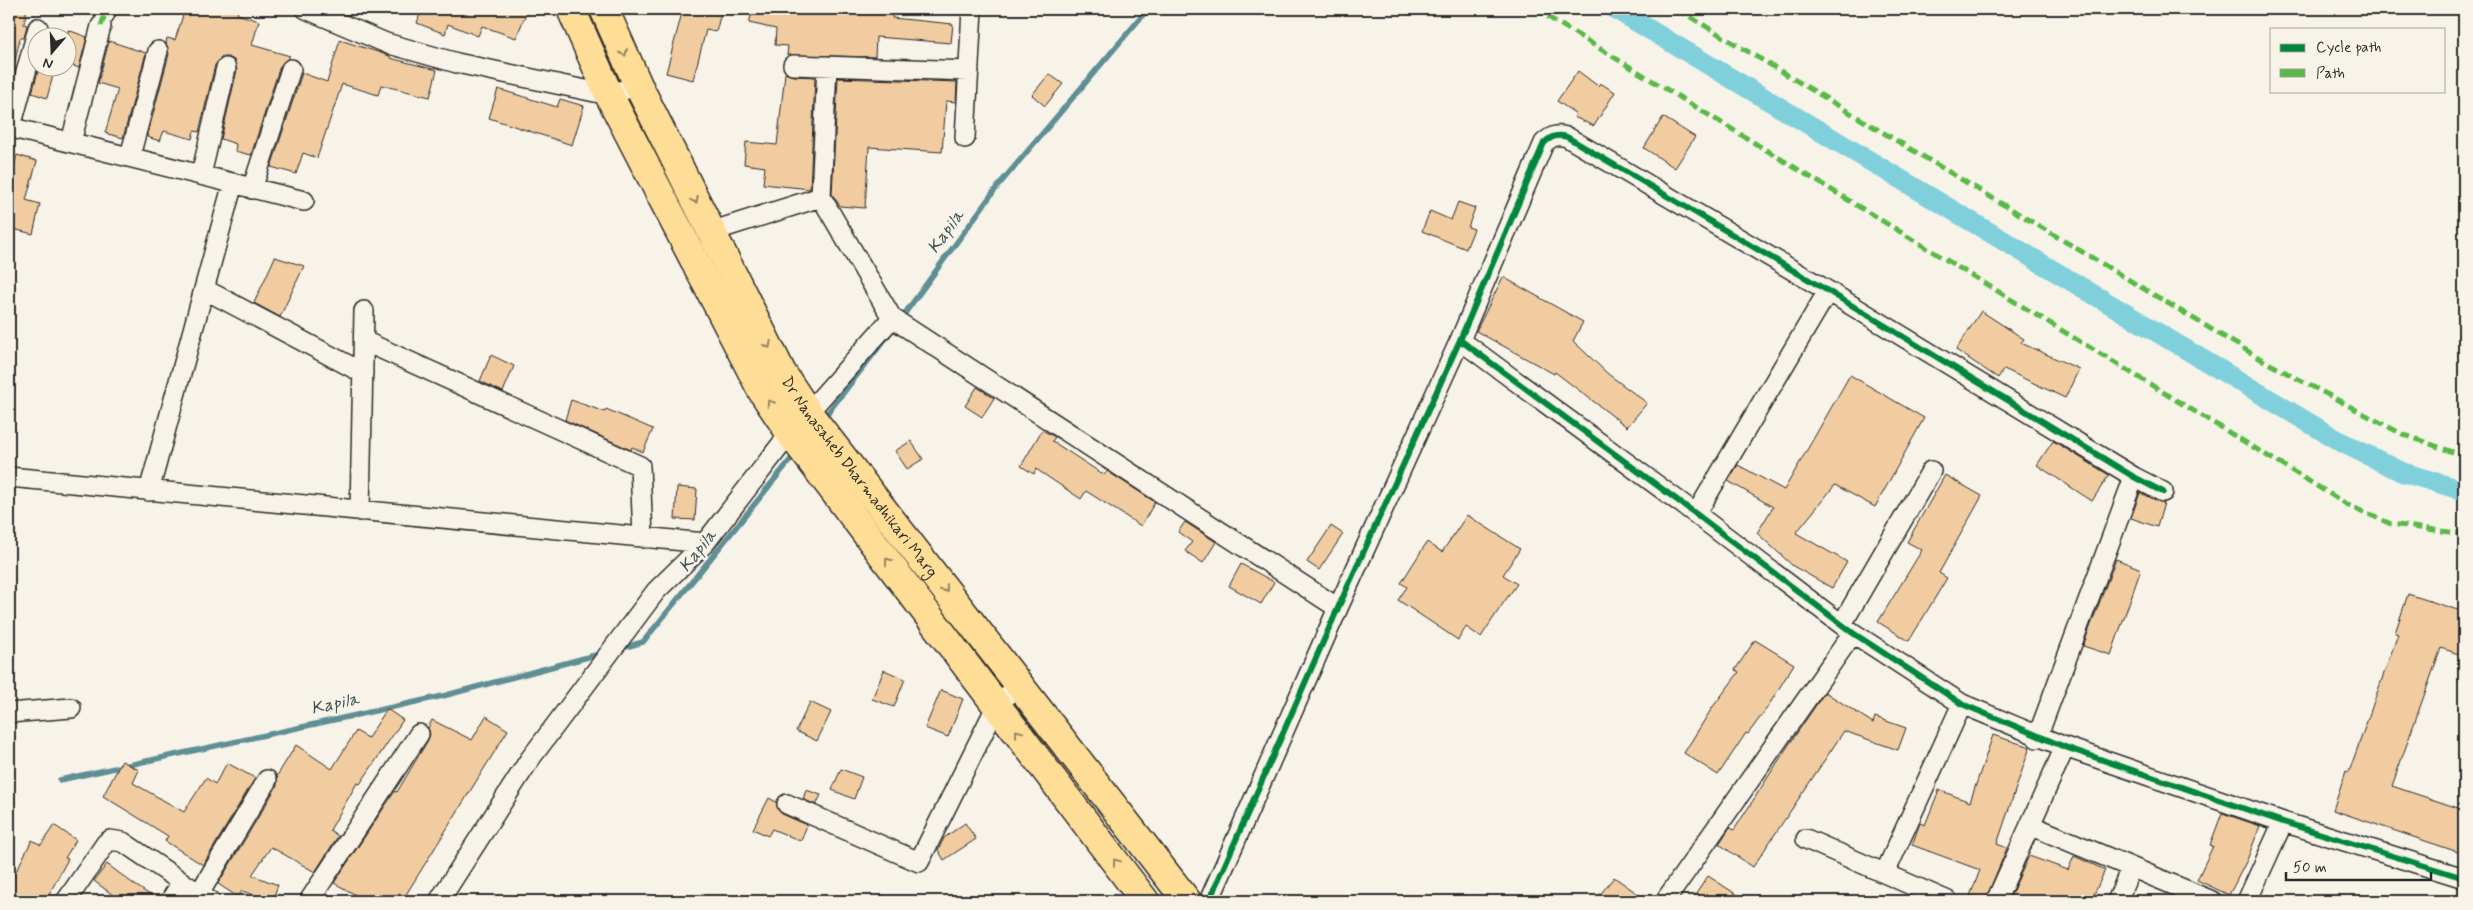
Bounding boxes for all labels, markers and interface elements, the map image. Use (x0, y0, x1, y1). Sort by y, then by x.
north arrow (28, 28, 78, 78)
legend (2270, 28, 2446, 92)
text: Cycle path (2316, 38, 2381, 58)
one-way arrow (618, 48, 629, 57)
text: N (41, 53, 55, 73)
text: Path (2316, 64, 2345, 84)
one-way arrow (688, 195, 699, 204)
water label: Kapila (922, 204, 971, 259)
one-way arrow (762, 340, 772, 349)
street label: Dr Nanasaheb Dharmadhikari Marg (777, 372, 943, 582)
one-way arrow (767, 399, 776, 409)
water label: Kapila (673, 524, 723, 577)
one-way arrow (885, 558, 894, 567)
one-way arrow (939, 583, 947, 592)
water label: Kapila (309, 687, 362, 721)
one-way arrow (1015, 729, 1024, 739)
scale bar (2286, 850, 2430, 882)
one-way arrow (1113, 858, 1122, 868)
text: 50 m (2293, 858, 2327, 878)

